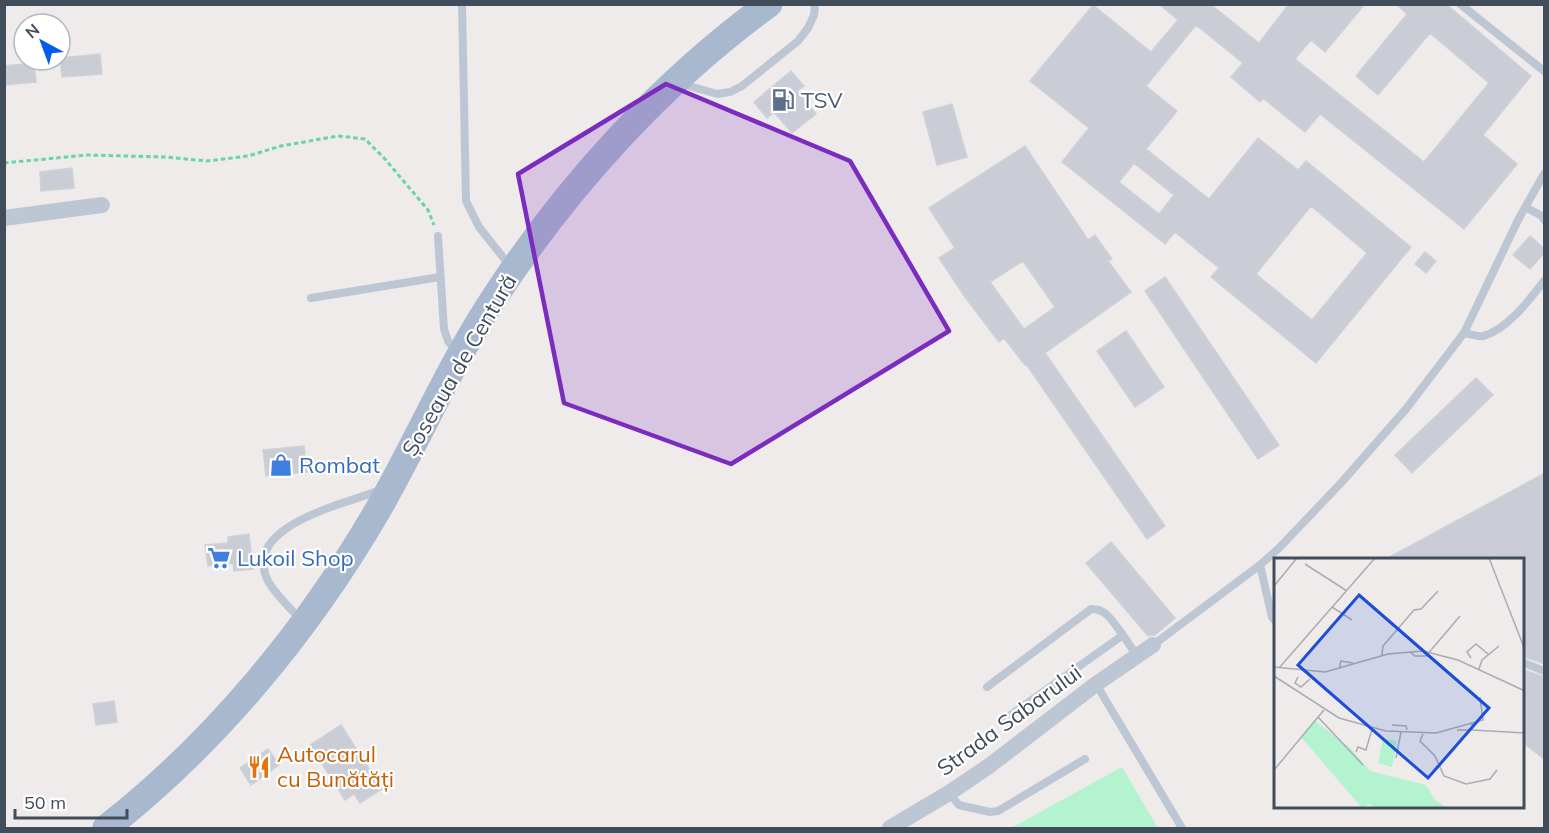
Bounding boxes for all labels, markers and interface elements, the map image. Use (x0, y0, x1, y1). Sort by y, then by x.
north arrow (12, 12, 72, 72)
text: N (21, 19, 43, 42)
place label: TSV (801, 86, 843, 114)
fuel station icon: TSV (770, 87, 796, 113)
street label: Șoseaua de Centură (395, 269, 523, 461)
place label: Rombat (299, 451, 380, 479)
shop icon: Rombat (268, 452, 294, 478)
place label: Lukoil Shop (237, 544, 354, 572)
supermarket icon: Lukoil Shop (206, 545, 232, 571)
inset map (1274, 558, 1525, 809)
street label: Strada Sabarului (931, 658, 1087, 782)
place label: Autocarul cu Bunătăți (277, 740, 394, 793)
restaurant icon: Autocarul cu Bunătăți (246, 754, 272, 780)
scale bar (15, 782, 128, 820)
text: 50 m (24, 791, 66, 814)

